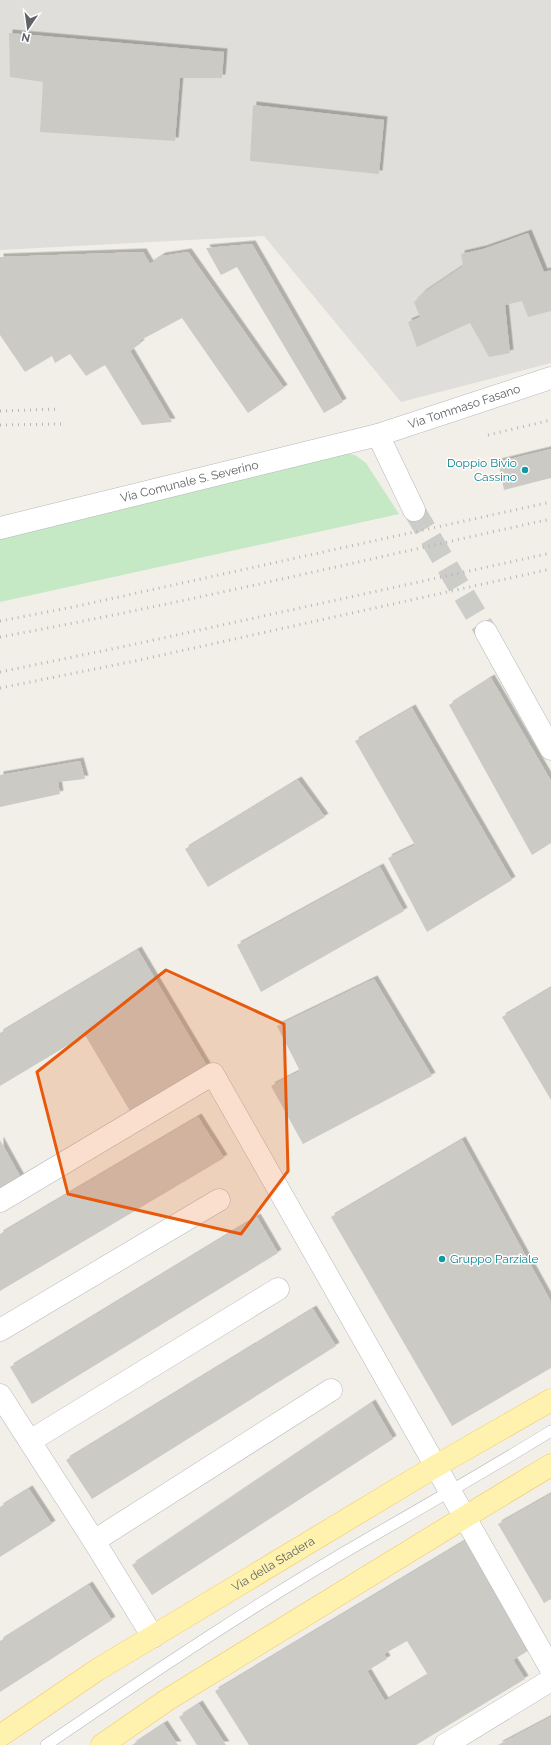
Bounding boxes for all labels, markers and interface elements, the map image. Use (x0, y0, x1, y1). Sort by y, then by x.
north arrow (8, 8, 48, 48)
text: N (20, 30, 31, 45)
street label: Via Tommaso Fasano (406, 382, 522, 432)
place label: Doppio Bivio Cassino (447, 456, 517, 484)
street label: Via Comunale S. Severino (119, 458, 260, 505)
marker: Doppio Bivio Cassino (520, 465, 530, 475)
place label: Gruppo Parziale (450, 1252, 538, 1266)
marker: Gruppo Parziale (437, 1254, 447, 1264)
street label: Via della Stadera (229, 1534, 317, 1594)

